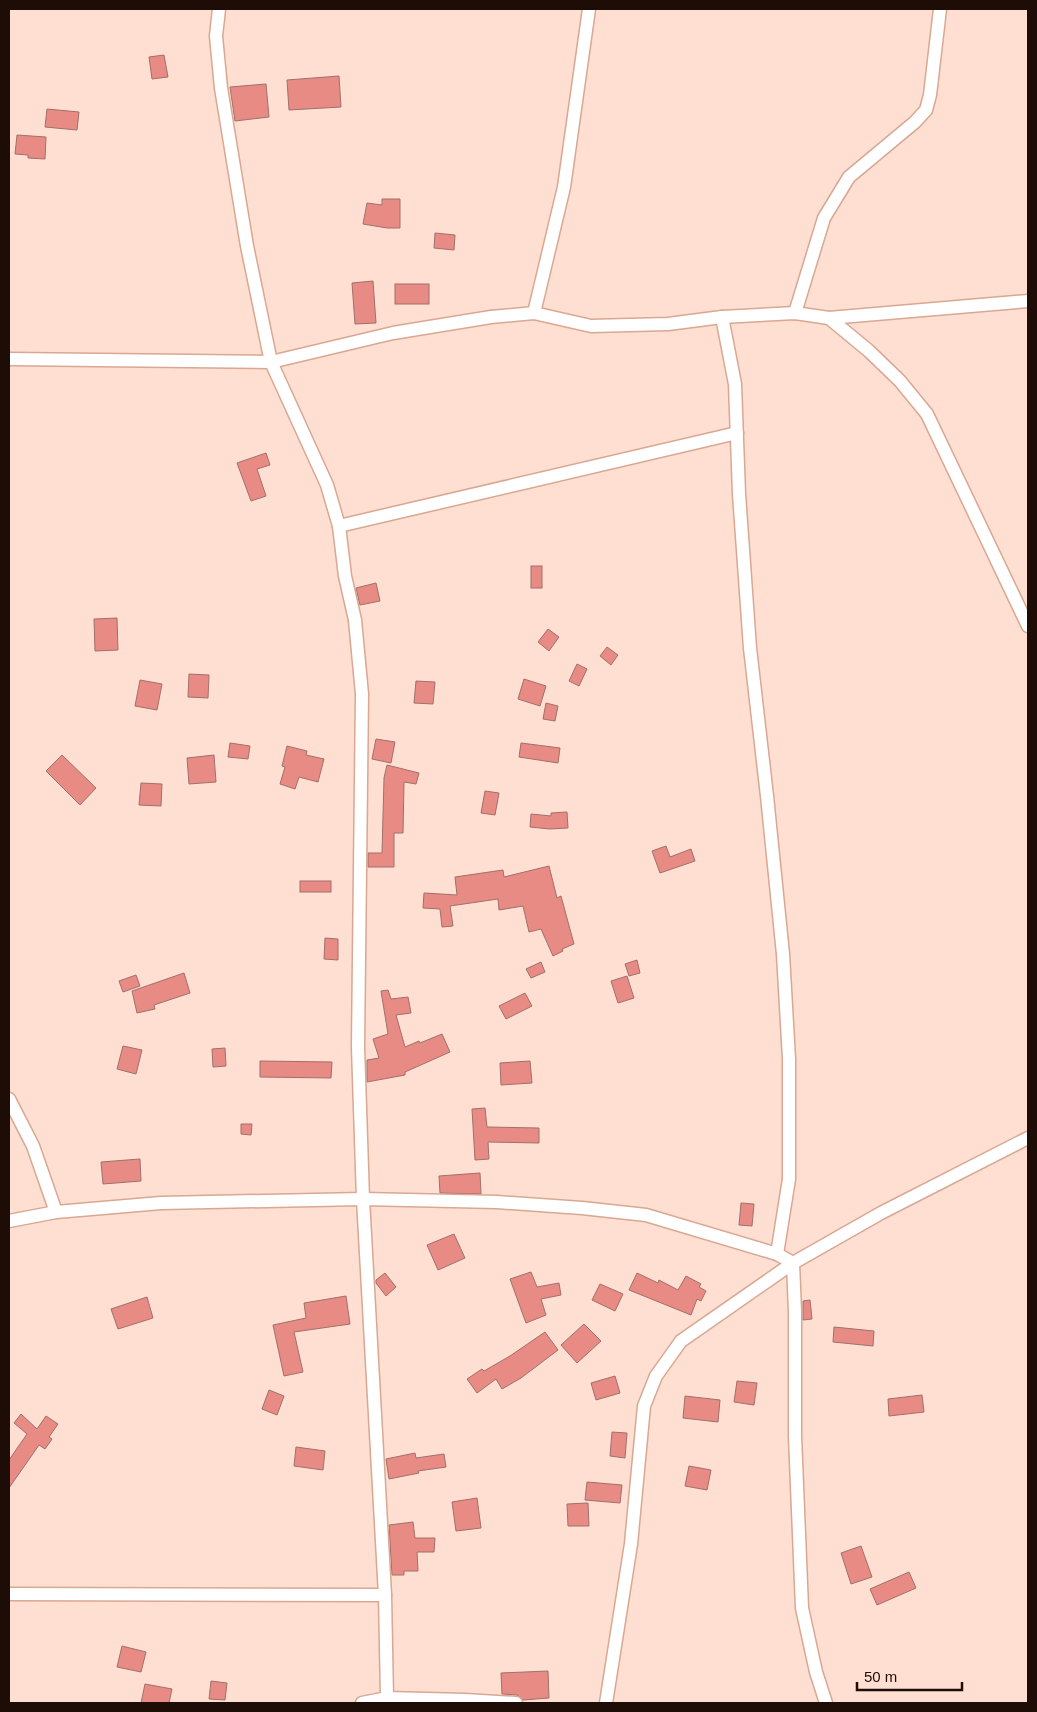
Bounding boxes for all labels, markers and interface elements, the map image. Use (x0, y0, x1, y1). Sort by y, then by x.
scale bar (857, 1660, 962, 1692)
text: 50 m (864, 1668, 897, 1685)

